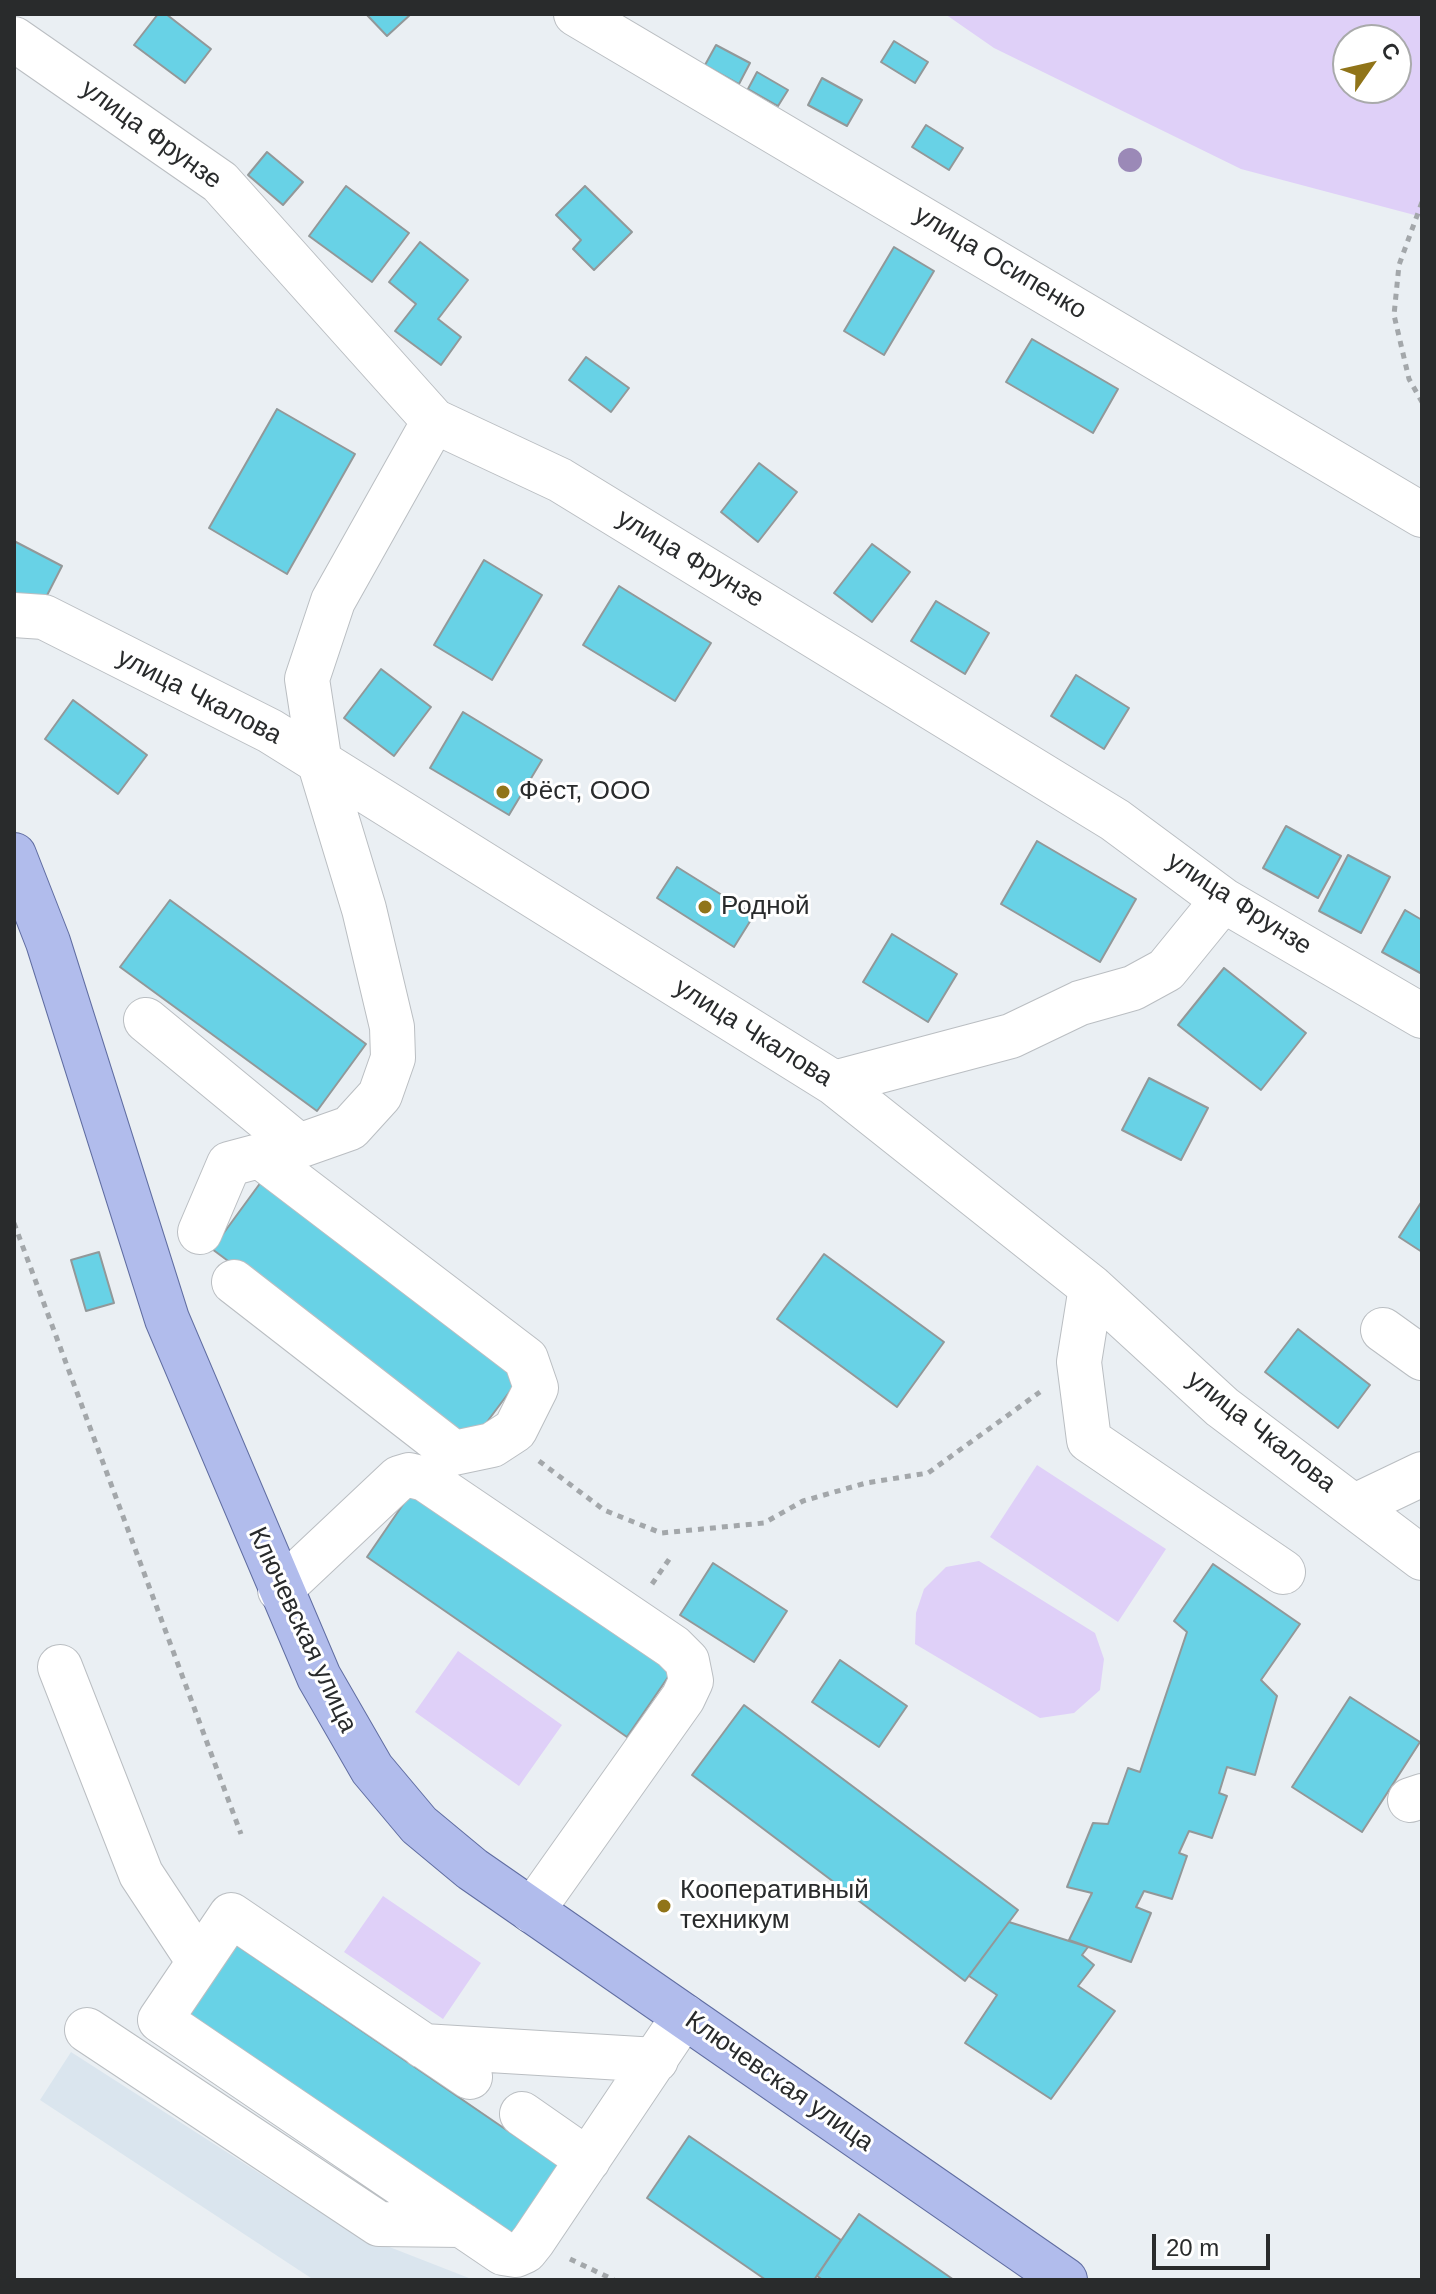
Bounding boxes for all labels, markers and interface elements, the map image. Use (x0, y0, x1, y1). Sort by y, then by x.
north arrow (1332, 24, 1412, 104)
text: С (1376, 38, 1405, 65)
street label: улица Фрунзе (75, 74, 227, 196)
street label: улица Осипенко (908, 199, 1092, 327)
street label: улица Фрунзе (611, 503, 769, 615)
street label: улица Чкалова (112, 642, 286, 752)
place label: Фёст, ООО (519, 776, 650, 808)
marker: Фёст, ООО (494, 783, 512, 801)
street label: улица Фрунзе (1161, 846, 1317, 962)
place label: Родной (721, 891, 810, 923)
marker: Родной (696, 898, 714, 916)
street label: улица Чкалова (668, 972, 838, 1094)
street label: улица Чкалова (1180, 1364, 1342, 1500)
street label: Ключевская улица (241, 1522, 363, 1738)
place label: Кооперативный техникум (680, 1875, 869, 1936)
marker: Кооперативный техникум (655, 1897, 673, 1915)
street label: Ключевская улица (679, 2005, 879, 2159)
scale bar (1156, 2218, 1274, 2268)
text: 20 m (1166, 2234, 1219, 2261)

